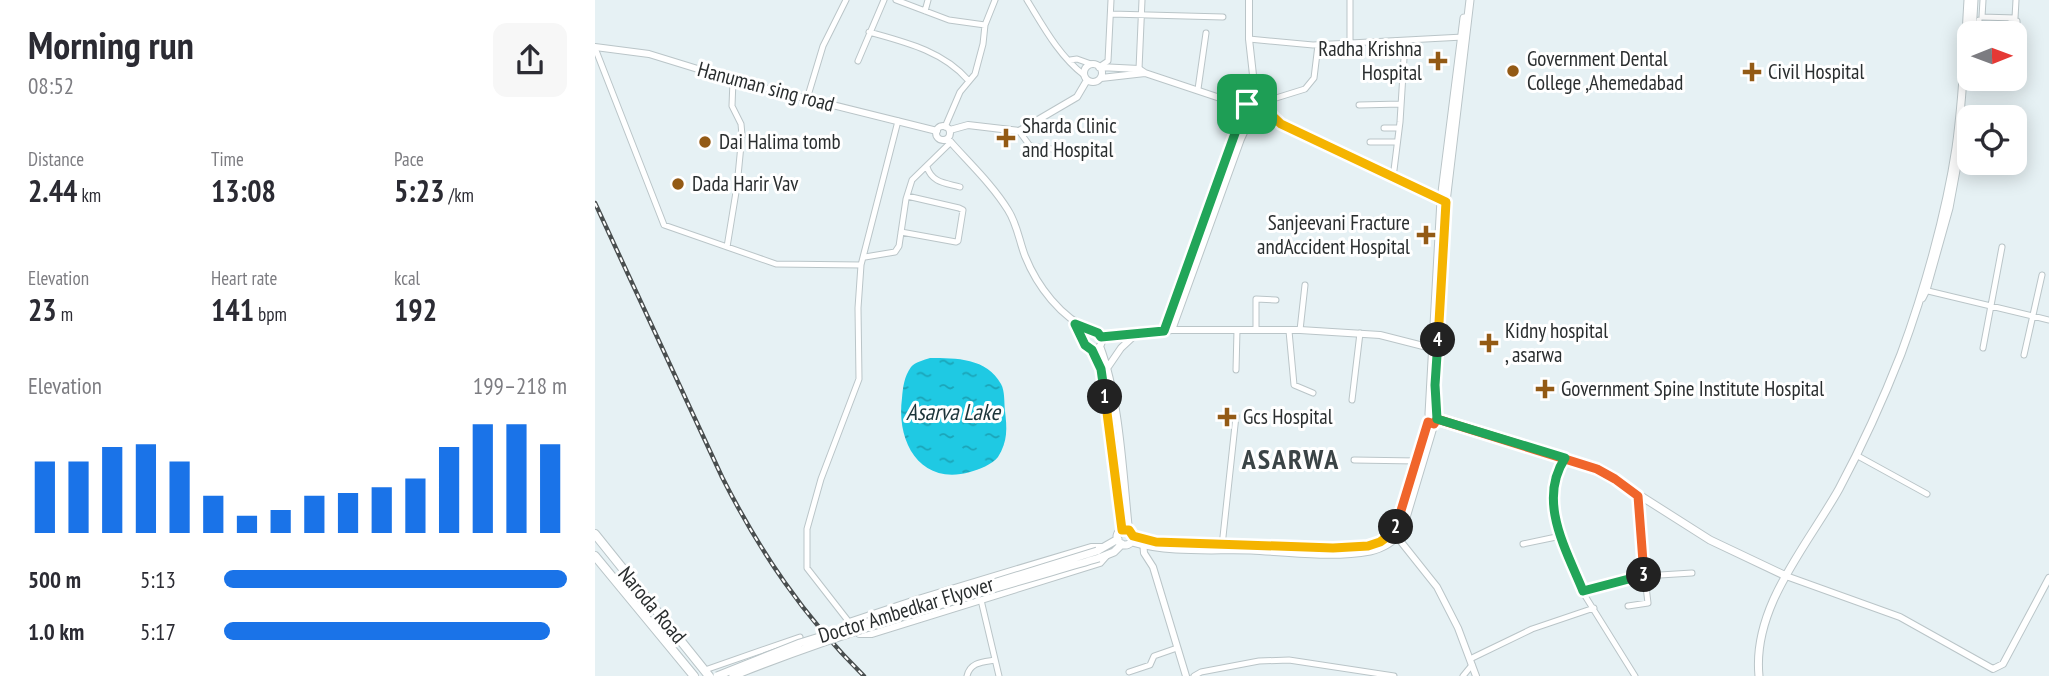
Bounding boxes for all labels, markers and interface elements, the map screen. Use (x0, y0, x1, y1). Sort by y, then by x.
text: Morning run (28, 20, 194, 69)
north arrow (1957, 21, 2027, 91)
map controls (1957, 21, 2027, 175)
button: share (493, 23, 567, 97)
place label: Radha Krishna Hospital (1318, 35, 1422, 86)
place label: Government Dental College ,Ahemedabad (1527, 45, 1683, 96)
marker: Radha Krishna Hospital (1428, 51, 1448, 71)
street label: Hanuman sing road (695, 55, 837, 118)
place label: Civil Hospital (1768, 58, 1865, 85)
marker: Civil Hospital (1742, 62, 1762, 82)
marker: Government Dental College ,Ahemedabad (1505, 63, 1521, 79)
text: 08:52 (28, 71, 74, 100)
pin (1217, 74, 1277, 134)
icon: arrive (1228, 85, 1266, 123)
button: locate (1957, 105, 2027, 175)
place label: Sharda Clinic and Hospital (1022, 112, 1117, 163)
place label: Dai Halima tomb (719, 128, 841, 155)
marker: Sharda Clinic and Hospital (996, 128, 1016, 148)
marker: Dai Halima tomb (697, 134, 713, 150)
text: Distance (28, 147, 84, 171)
text: Time (211, 147, 244, 171)
text: Pace (394, 147, 424, 171)
place label: Dada Harir Vav (692, 170, 799, 197)
text: 2.44 (28, 171, 77, 210)
text: 13:08 (211, 171, 276, 210)
text: 5:23 (394, 171, 445, 210)
marker: Dada Harir Vav (670, 176, 686, 192)
text: km (77, 183, 101, 207)
text: /km (445, 183, 474, 207)
place label: Sanjeevani Fracture andAccident Hospital (1257, 209, 1410, 260)
marker: Sanjeevani Fracture andAccident Hospital (1416, 225, 1436, 245)
text: Elevation (28, 266, 89, 290)
text: Heart rate (211, 266, 277, 290)
text: kcal (394, 266, 420, 290)
text: 23 (28, 290, 57, 329)
text: 141 (211, 290, 254, 329)
text: 192 (394, 290, 437, 329)
text: m (57, 302, 73, 326)
text: bpm (254, 302, 287, 326)
place label: Kidny hospital , asarwa (1505, 317, 1608, 368)
pin: 4 (1421, 322, 1455, 358)
text: 4 (1433, 327, 1442, 351)
marker: Kidny hospital , asarwa (1479, 333, 1499, 353)
text: Elevation (28, 371, 102, 400)
text: 199–218 m (473, 371, 567, 400)
place label: Government Spine Institute Hospital (1561, 375, 1824, 402)
marker: Government Spine Institute Hospital (1535, 379, 1555, 399)
pin: 1 (1087, 380, 1123, 414)
text: 1 (1100, 384, 1109, 408)
water label: Asarva Lake (906, 397, 1001, 426)
place label: Gcs Hospital (1243, 403, 1333, 430)
marker: Gcs Hospital (1217, 407, 1237, 427)
district label: ASARWA (1241, 440, 1340, 477)
pin: 2 (1379, 510, 1413, 544)
text: 2 (1391, 514, 1400, 538)
pin: 3 (1627, 558, 1661, 592)
street label: Naroda Road (612, 561, 692, 649)
text: 3 (1639, 562, 1648, 586)
text: 500 m (28, 565, 81, 594)
text: 5:13 (140, 565, 176, 594)
street label: Doctor Ambedkar Flyover (815, 570, 997, 649)
text: 1.0 km (28, 617, 84, 646)
text: 5:17 (140, 617, 176, 646)

